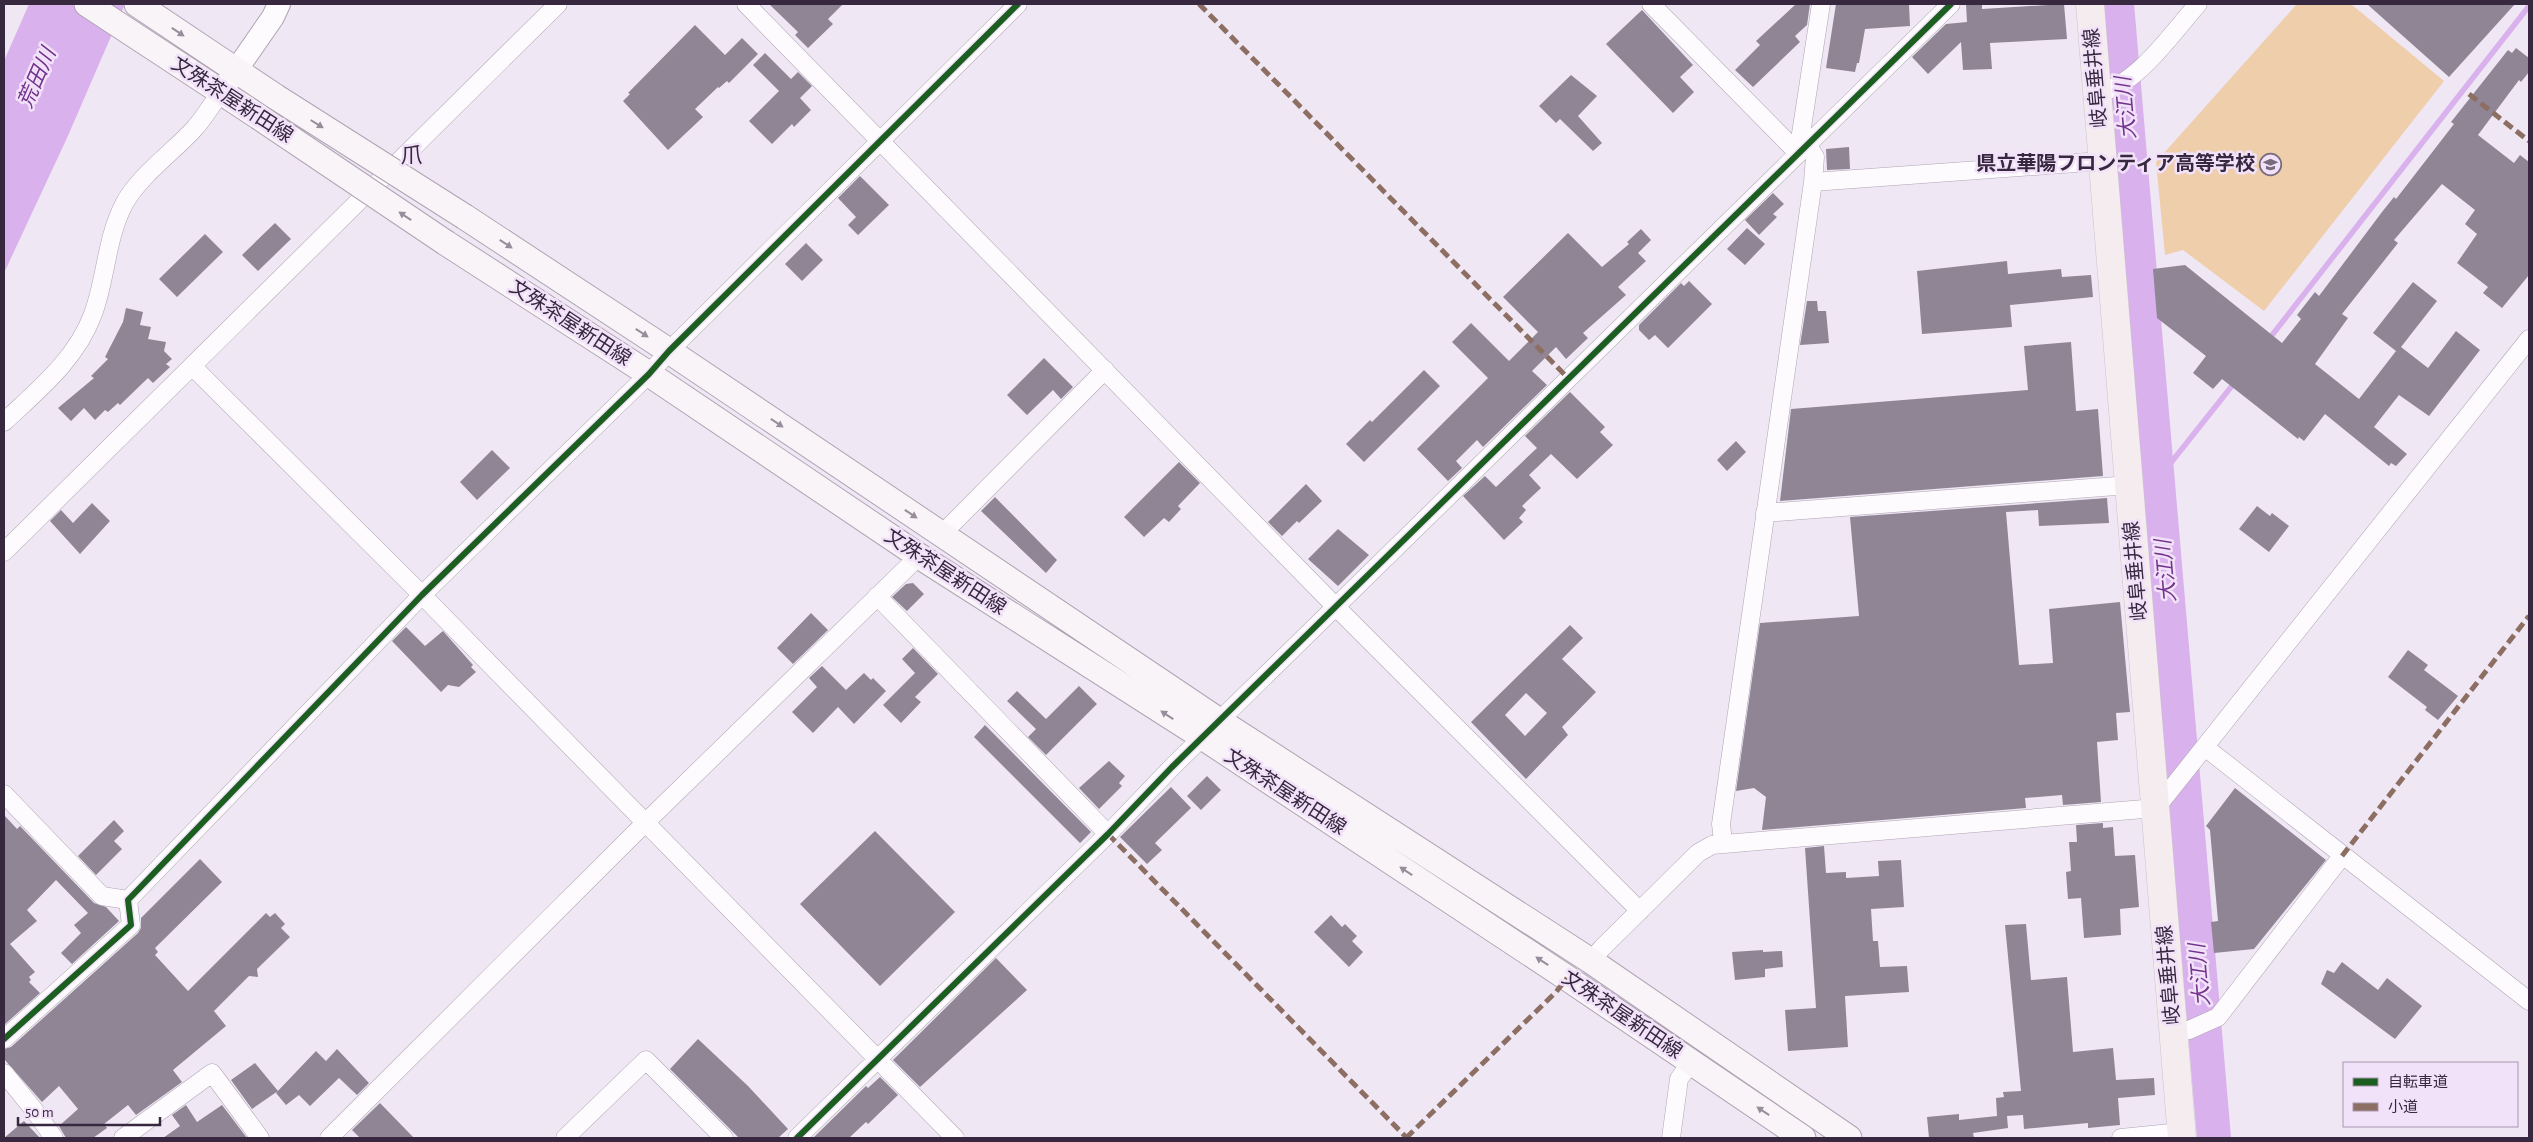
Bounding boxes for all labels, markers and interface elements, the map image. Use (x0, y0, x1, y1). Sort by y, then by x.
one-way arrow (172, 27, 185, 36)
street label: 岐阜垂井線 (2080, 27, 2110, 129)
water label: 荒田川 (14, 43, 60, 111)
street label: 文殊茶屋新田線 (168, 52, 297, 147)
water label: 大江川 (2112, 74, 2139, 140)
one-way arrow (311, 119, 324, 128)
district label: 爪 (401, 144, 423, 166)
place label: 県立華陽フロンティア高等学校 (1976, 152, 2255, 174)
school or university icon: 県立華陽フロンティア高等学校 (2259, 152, 2283, 176)
one-way arrow (398, 211, 412, 221)
one-way arrow (499, 239, 512, 249)
street label: 文殊茶屋新田線 (506, 275, 635, 370)
one-way arrow (635, 328, 648, 338)
one-way arrow (770, 418, 783, 428)
one-way arrow (905, 509, 918, 519)
street label: 岐阜垂井線 (2120, 520, 2150, 622)
street label: 文殊茶屋新田線 (881, 524, 1010, 619)
water label: 大江川 (2152, 537, 2179, 603)
one-way arrow (1161, 710, 1174, 720)
street label: 文殊茶屋新田線 (1221, 744, 1350, 839)
one-way arrow (1399, 867, 1412, 876)
street label: 岐阜垂井線 (2153, 924, 2183, 1026)
water label: 大江川 (2186, 941, 2213, 1007)
one-way arrow (1535, 956, 1548, 966)
street label: 文殊茶屋新田線 (1558, 966, 1687, 1062)
legend (2343, 1062, 2518, 1127)
text: 自転車道 (2388, 1074, 2448, 1090)
scale bar (18, 1094, 160, 1126)
text: 小道 (2388, 1099, 2418, 1115)
text: 50 m (25, 1105, 54, 1120)
one-way arrow (1756, 1106, 1770, 1116)

